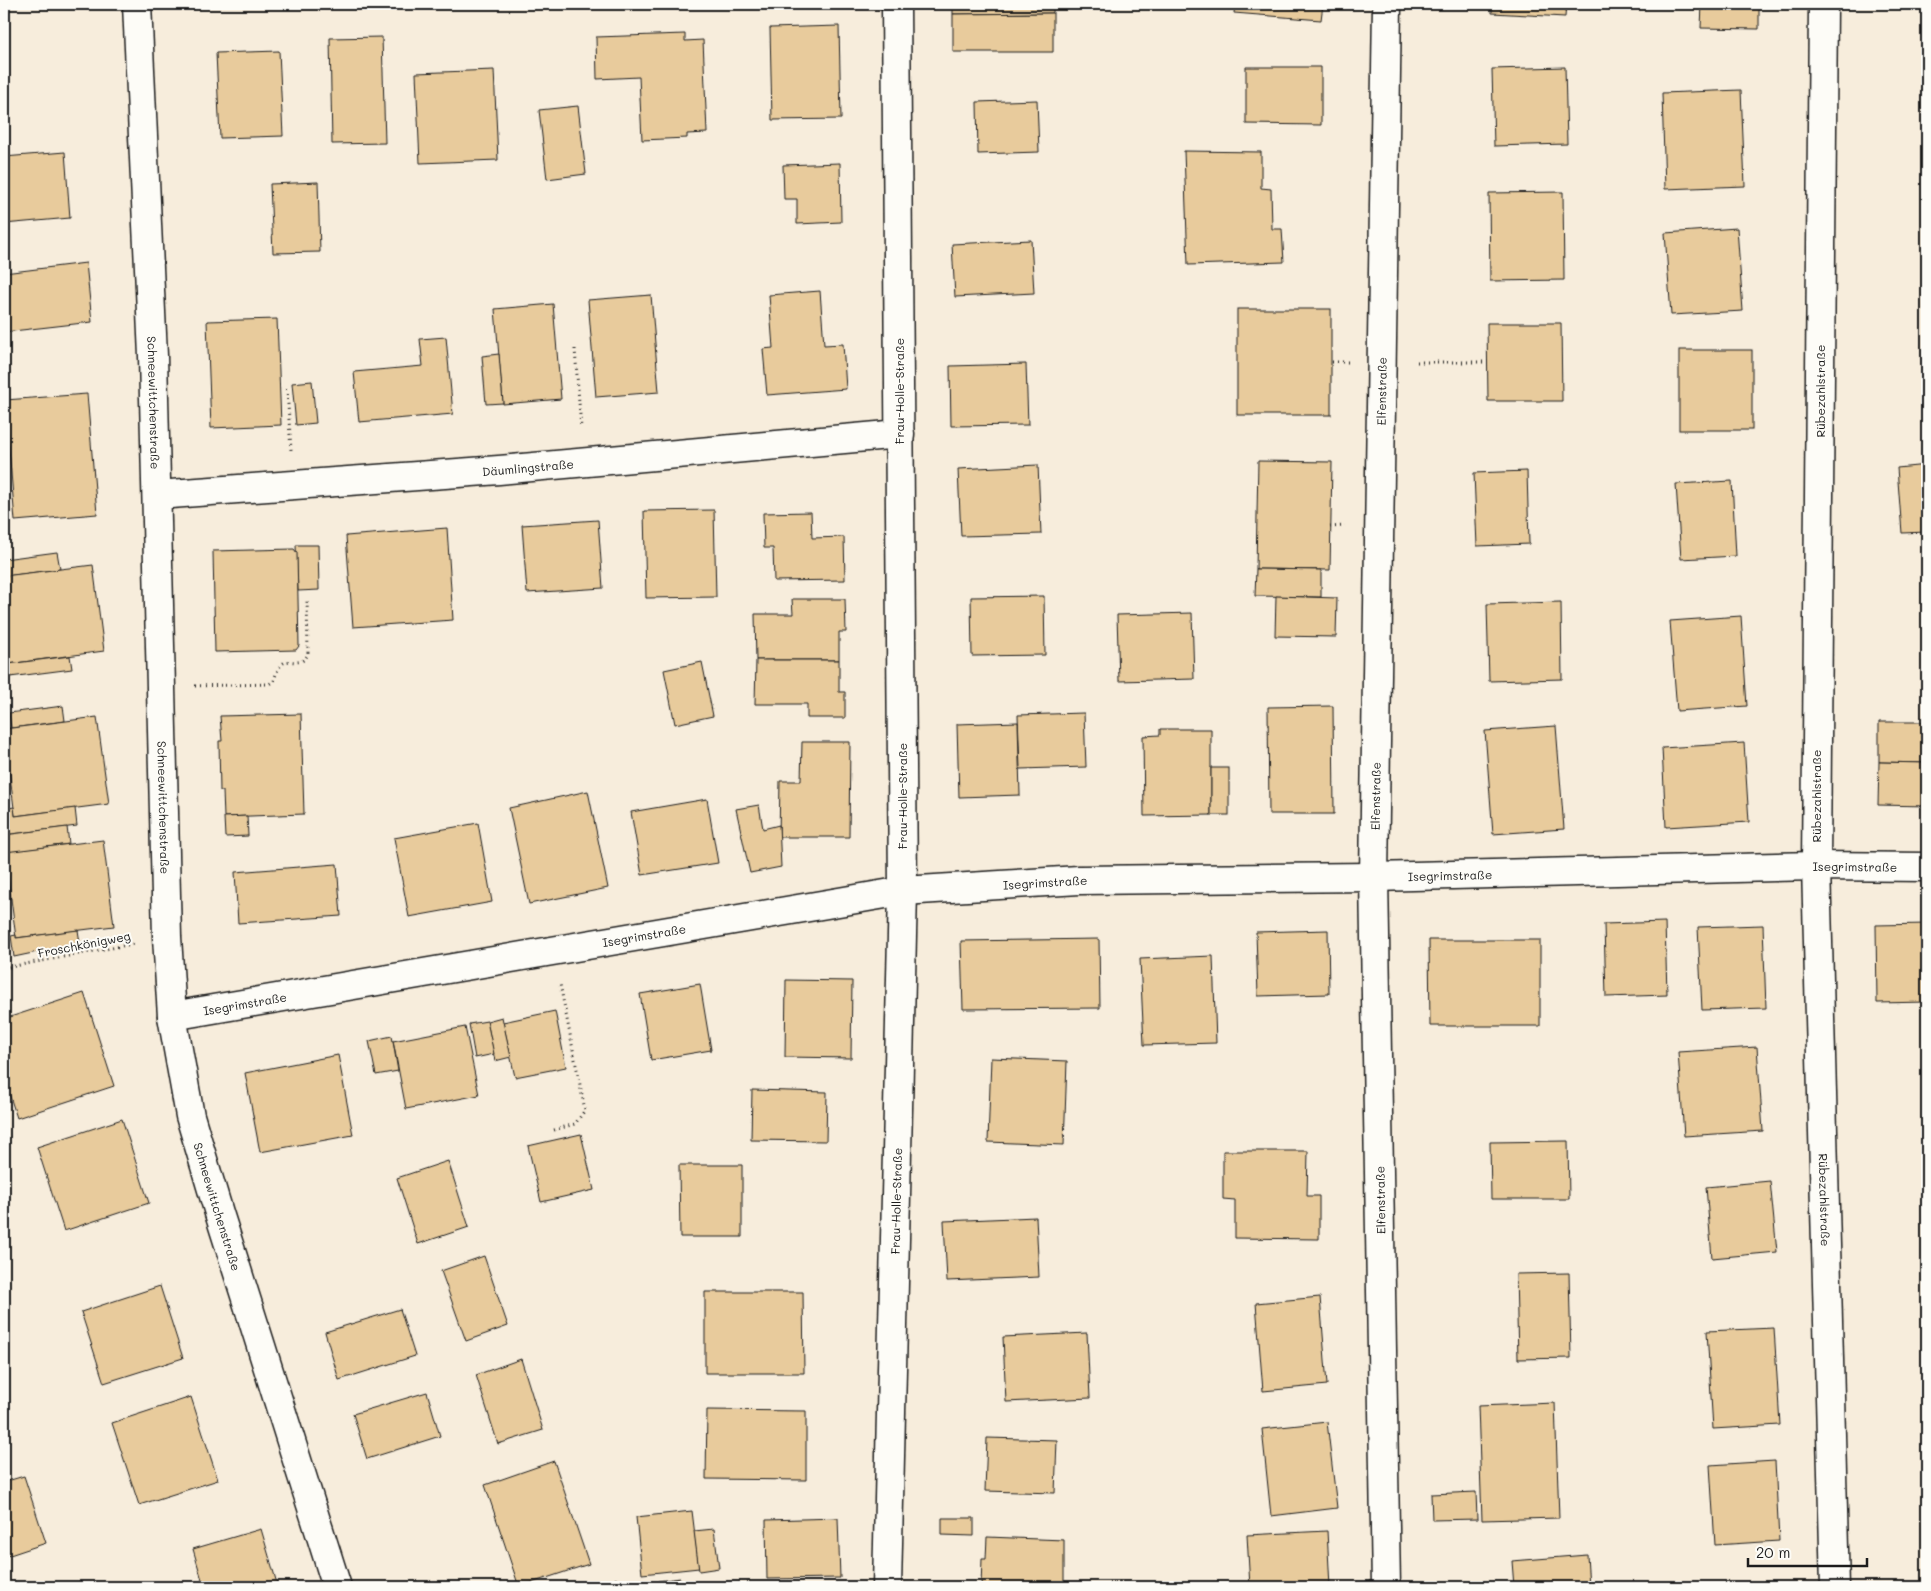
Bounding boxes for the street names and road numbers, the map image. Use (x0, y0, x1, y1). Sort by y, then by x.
street label: Schneewittchenstraße (144, 336, 164, 469)
street label: Frau-Holle-Straße (891, 338, 907, 444)
street label: Rübezahlstraße (1812, 345, 1828, 437)
street label: Elfenstraße (1373, 357, 1390, 425)
street label: Däumlingstraße (482, 455, 574, 479)
street label: Schneewittchenstraße (154, 741, 173, 874)
street label: Frau-Holle-Straße (894, 743, 910, 849)
street label: Rübezahlstraße (1808, 750, 1824, 842)
street label: Elfenstraße (1367, 762, 1384, 830)
street label: Isegrimstraße (1812, 858, 1897, 875)
street label: Isegrimstraße (1408, 866, 1492, 884)
street label: Isegrimstraße (1002, 872, 1087, 893)
street label: Isegrimstraße (601, 920, 687, 950)
street label: Froschkönigweg (36, 927, 132, 961)
street label: Isegrimstraße (202, 989, 288, 1019)
street label: Schneewittchenstraße (190, 1141, 245, 1273)
street label: Frau-Holle-Straße (887, 1148, 905, 1255)
street label: Rübezahlstraße (1816, 1153, 1834, 1247)
street label: Elfenstraße (1371, 1166, 1389, 1234)

